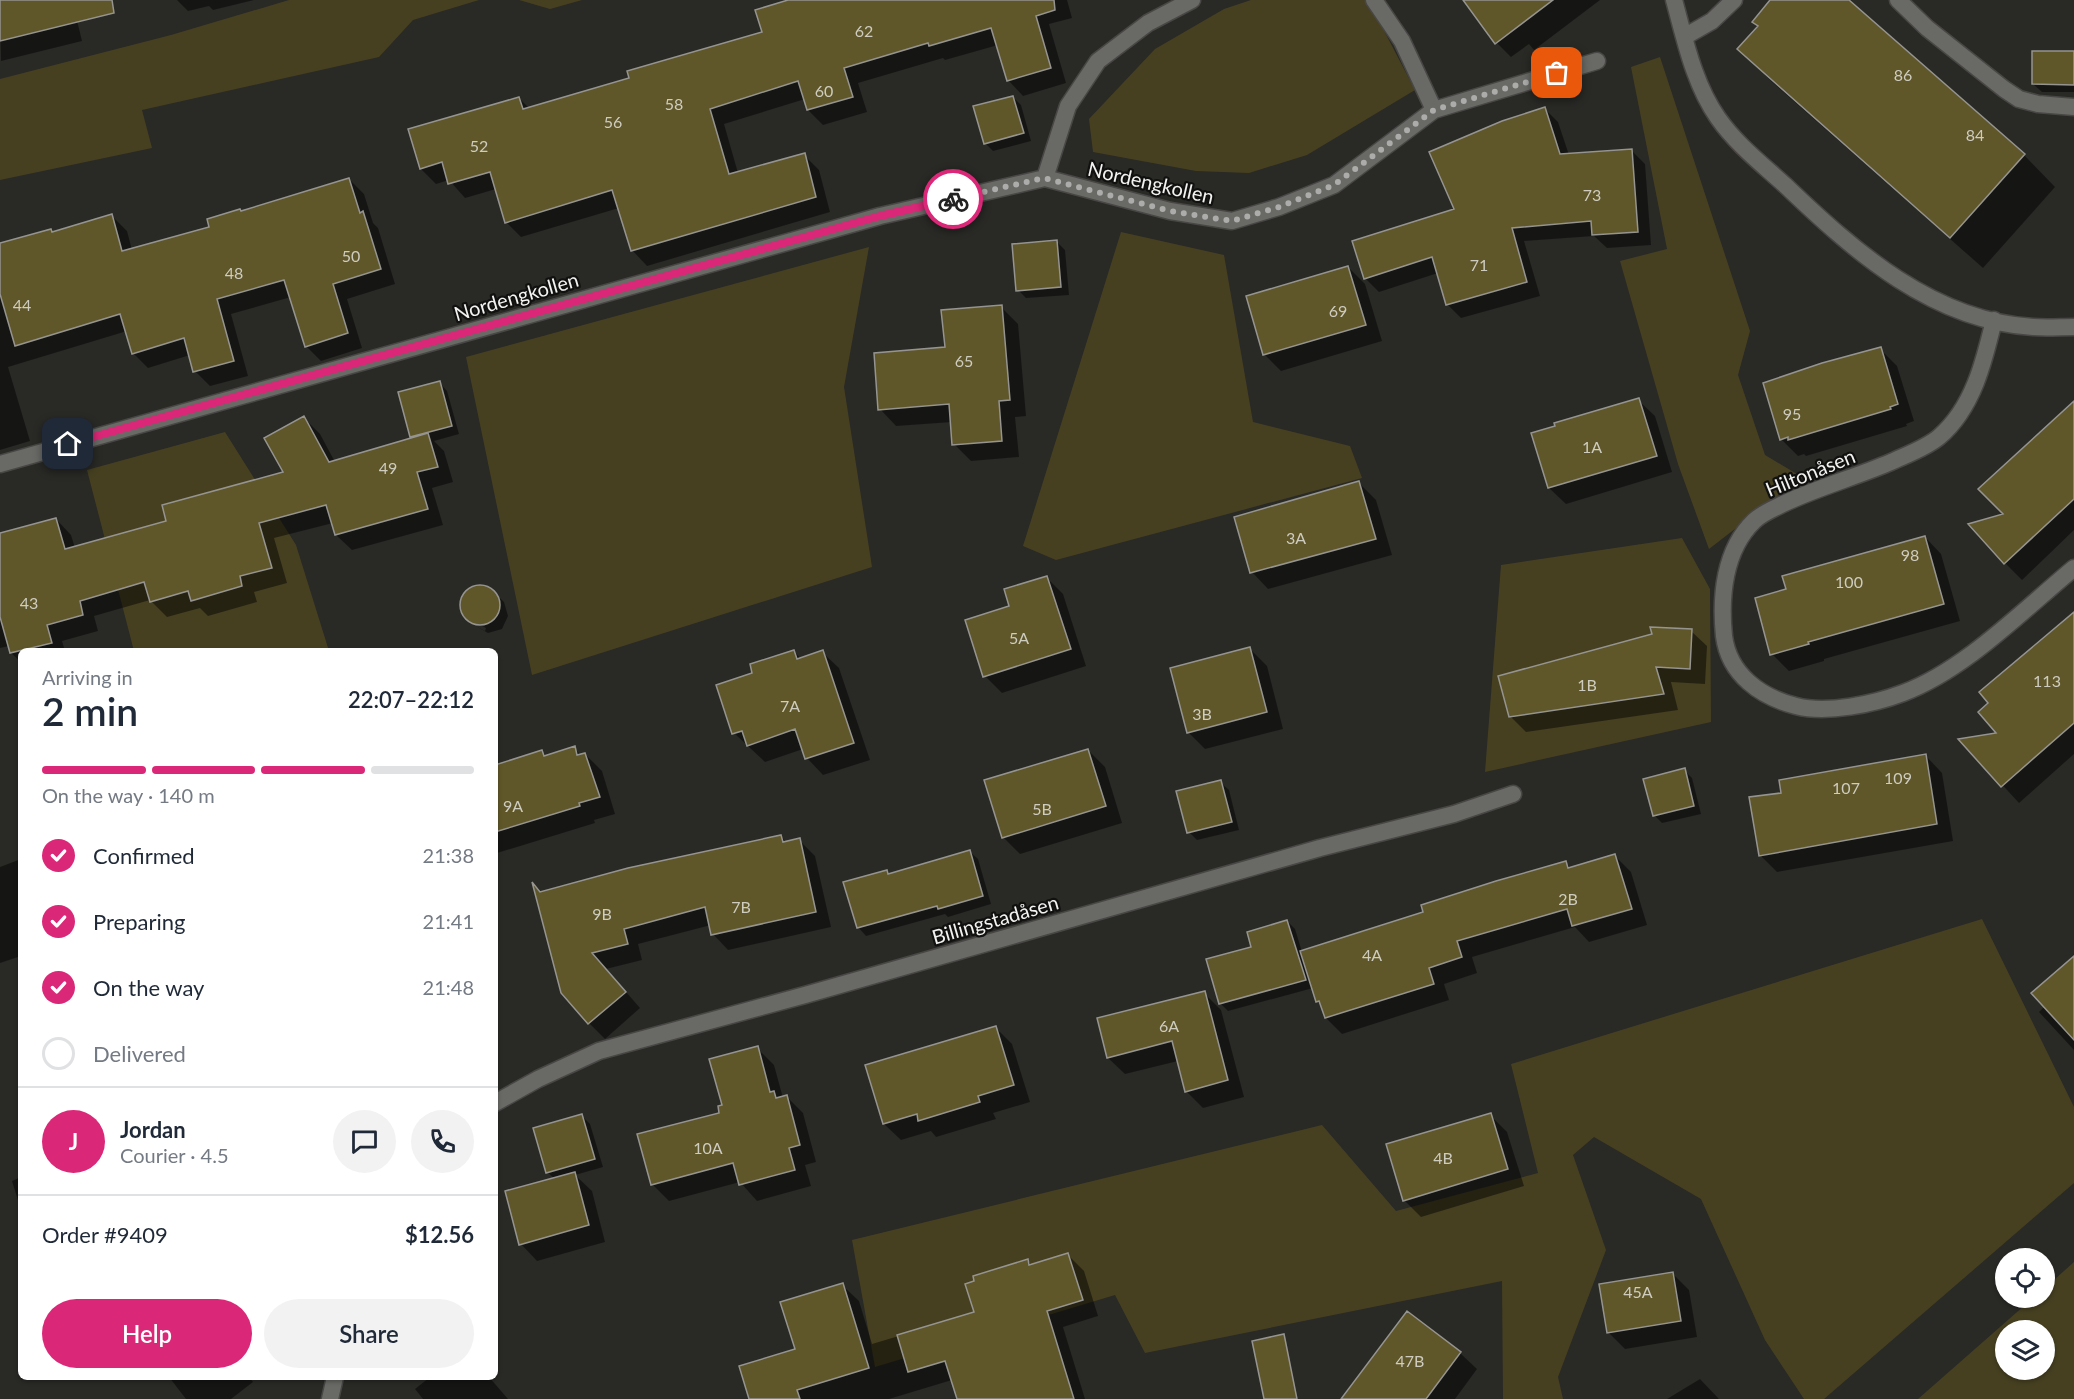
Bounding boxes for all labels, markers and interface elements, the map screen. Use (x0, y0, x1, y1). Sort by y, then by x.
house number: 62 (855, 21, 873, 40)
pin (1531, 47, 1582, 98)
icon: bag (1540, 56, 1573, 89)
house number: 86 (1894, 65, 1912, 84)
house number: 60 (815, 81, 833, 100)
house number: 58 (665, 94, 683, 113)
house number: 56 (604, 112, 622, 131)
house number: 84 (1966, 125, 1984, 144)
house number: 52 (470, 136, 488, 155)
street label: Nordengkollen (1086, 156, 1216, 208)
courier (923, 169, 983, 229)
icon: bike (937, 183, 970, 216)
house number: 73 (1583, 185, 1601, 204)
house number: 50 (342, 246, 360, 265)
house number: 71 (1470, 255, 1488, 274)
house number: 48 (225, 263, 243, 282)
street label: Nordengkollen (451, 267, 581, 325)
house number: 44 (13, 295, 31, 314)
house number: 69 (1329, 301, 1347, 320)
house number: 65 (955, 351, 973, 370)
house number: 95 (1783, 404, 1801, 423)
pin (42, 418, 93, 469)
icon: home (51, 427, 84, 460)
house number: 1A (1582, 437, 1602, 456)
street label: Hiltonåsen (1762, 443, 1858, 501)
house number: 49 (379, 458, 397, 477)
house number: 3A (1286, 528, 1306, 547)
house number: 98 (1901, 545, 1919, 564)
house number: 100 (1835, 572, 1863, 591)
house number: 43 (20, 593, 38, 612)
house number: 5A (1009, 628, 1029, 647)
text: Arriving in (42, 665, 133, 689)
house number: 113 (2033, 671, 2061, 690)
house number: 1B (1577, 675, 1597, 694)
text: 22:07–22:12 (348, 686, 474, 713)
text: 2 min (42, 688, 138, 734)
house number: 7A (780, 696, 800, 715)
house number: 3B (1192, 704, 1212, 723)
house number: 109 (1884, 768, 1912, 787)
house number: 107 (1832, 778, 1860, 797)
text: On the way · 140 m (42, 783, 215, 807)
house number: 9A (503, 796, 523, 815)
house number: 5B (1032, 799, 1052, 818)
icon: check (42, 839, 75, 872)
text: Confirmed (93, 842, 195, 869)
text: 21:38 (423, 843, 474, 867)
street label: Billingstadåsen (929, 889, 1061, 949)
house number: 2B (1558, 889, 1578, 908)
house number: 7B (731, 897, 751, 916)
house number: 9B (592, 904, 612, 923)
icon: check (42, 905, 75, 938)
text: Preparing (93, 908, 185, 935)
text: 21:41 (423, 909, 474, 933)
house number: 4A (1362, 945, 1382, 964)
icon: check (42, 971, 75, 1004)
text: On the way (93, 974, 204, 1001)
text: 21:48 (423, 975, 474, 999)
house number: 6A (1159, 1016, 1179, 1035)
text: Delivered (93, 1040, 186, 1067)
button: chat (333, 1110, 396, 1173)
button: phone (411, 1110, 474, 1173)
text: Jordan (120, 1116, 186, 1143)
text: J (69, 1128, 78, 1155)
house number: 10A (693, 1138, 723, 1157)
text: Courier · 4.5 (120, 1143, 229, 1167)
house number: 4B (1433, 1148, 1453, 1167)
text: Order #9409 (42, 1221, 168, 1248)
text: $12.56 (405, 1221, 474, 1248)
map controls (1995, 1248, 2055, 1380)
button: locate (1995, 1248, 2055, 1308)
house number: 45A (1623, 1282, 1653, 1301)
button: Help (42, 1299, 252, 1368)
button: Share (264, 1299, 474, 1368)
button: layers (1995, 1320, 2055, 1380)
house number: 47B (1396, 1351, 1424, 1370)

